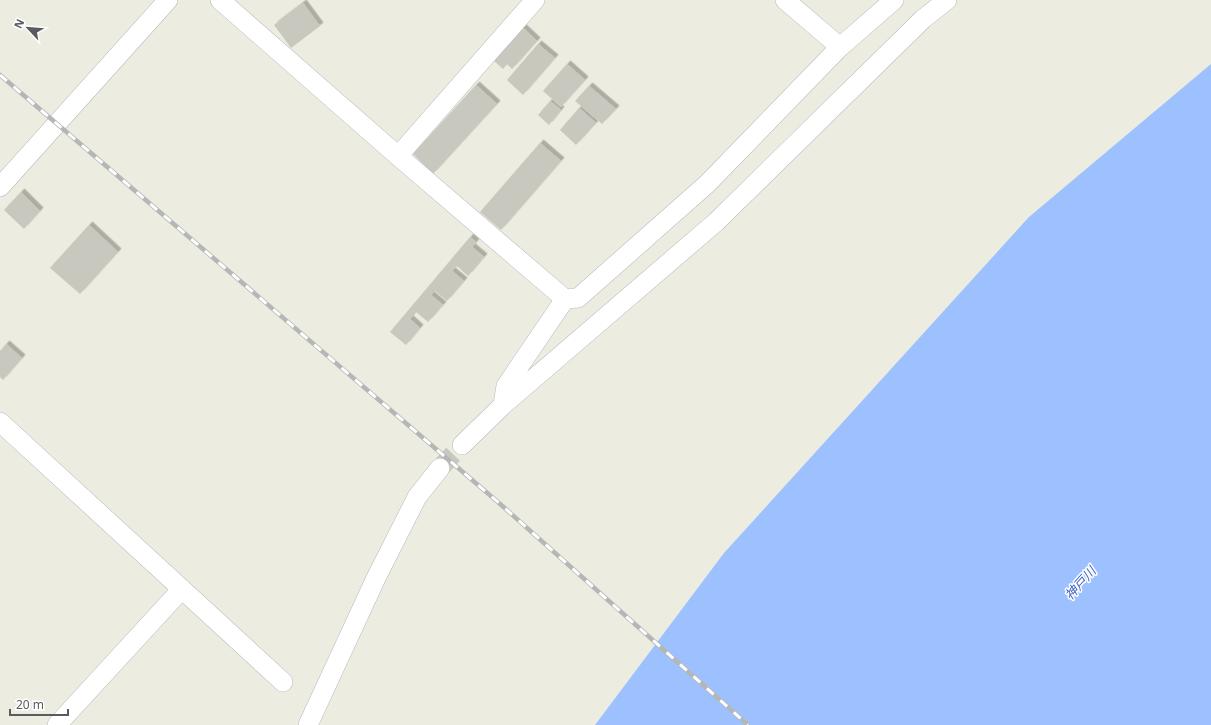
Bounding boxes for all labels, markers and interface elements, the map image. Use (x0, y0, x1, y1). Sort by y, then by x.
north arrow (8, 8, 48, 48)
text: N (10, 16, 27, 31)
water label: 神戸川 (1060, 561, 1101, 604)
scale bar (10, 691, 68, 717)
text: 20 m (16, 696, 44, 713)

